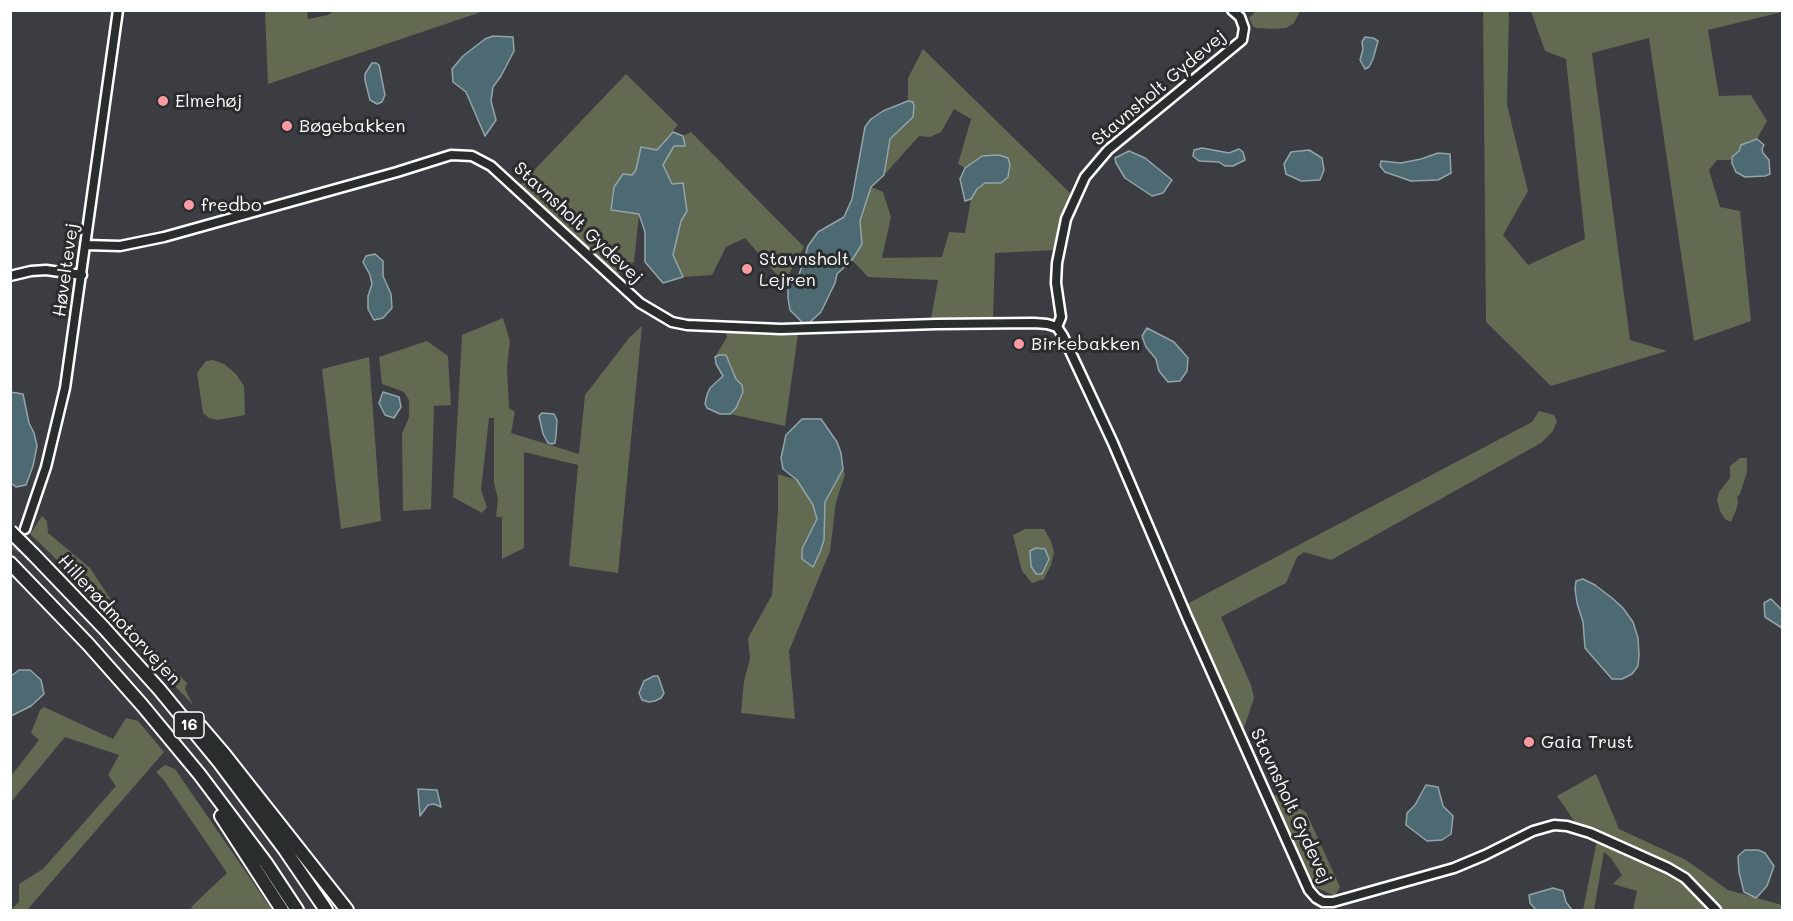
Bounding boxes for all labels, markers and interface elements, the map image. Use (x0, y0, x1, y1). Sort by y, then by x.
street label: Stavnsholt Gydevej (1088, 26, 1230, 150)
place label: Elmehøj (175, 90, 242, 112)
marker: Elmehøj (156, 94, 170, 108)
place label: Bøgebakken (299, 115, 405, 137)
marker: Bøgebakken (280, 119, 294, 133)
street label: Stavnsholt Gydevej (509, 158, 647, 288)
place label: fredbo (201, 194, 262, 216)
marker: fredbo (182, 198, 196, 212)
street label: Høveltevej (49, 222, 83, 318)
place label: Stavnsholt Lejren (759, 248, 850, 290)
marker: Stavnsholt Lejren (740, 262, 754, 276)
place label: Birkebakken (1031, 333, 1140, 355)
marker: Birkebakken (1012, 337, 1026, 351)
street label: Hillerødmotorvejen (53, 550, 185, 690)
road number: 16 (174, 712, 204, 738)
street label: Stavnsholt Gydevej (1246, 725, 1336, 887)
place label: Gaia Trust (1541, 731, 1634, 753)
marker: Gaia Trust (1522, 735, 1536, 749)

